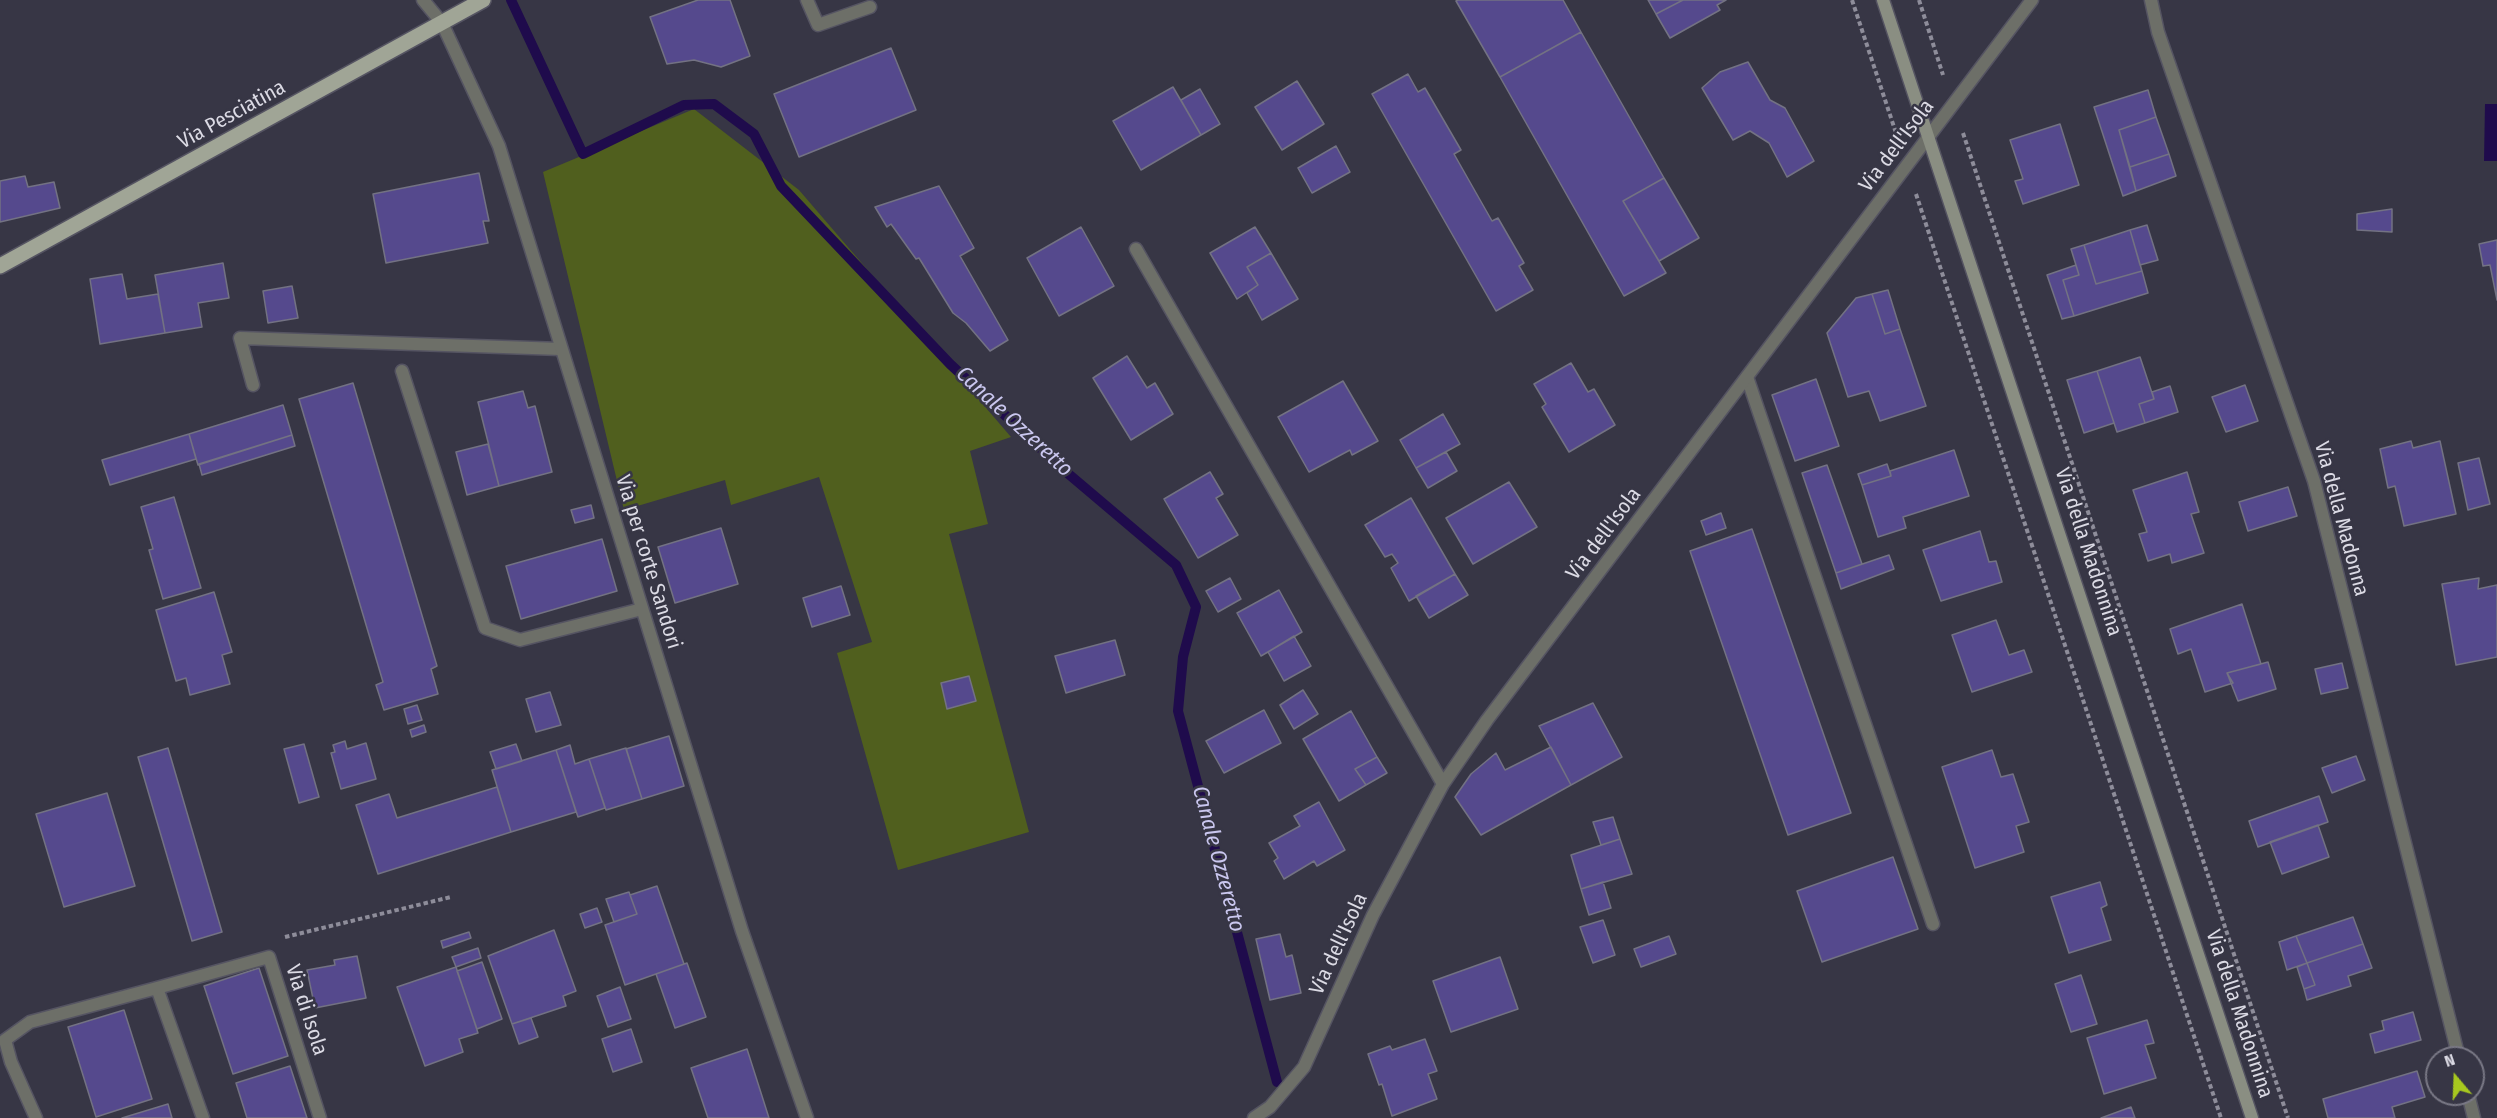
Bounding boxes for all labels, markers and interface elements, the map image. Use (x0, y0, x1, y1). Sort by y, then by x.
street label: Via Pesciatina (174, 75, 290, 155)
street label: Via dell'Isola (1854, 95, 1940, 197)
water label: Canale Ozzeretto (950, 361, 1078, 483)
street label: Via della Madonna (2308, 439, 2374, 599)
street label: Via della Madonnina (2049, 465, 2127, 639)
street label: Via per corte Sandori (610, 472, 686, 652)
street label: Via dell'Isola (1561, 483, 1647, 585)
water label: Canale Ozzeretto (1186, 783, 1250, 935)
street label: Via dell'Isola (1305, 889, 1373, 999)
street label: Via della Madonnina (2200, 927, 2278, 1101)
street label: Via di Isola (280, 961, 332, 1059)
north arrow (2425, 1046, 2485, 1106)
text: N (2442, 1050, 2457, 1071)

